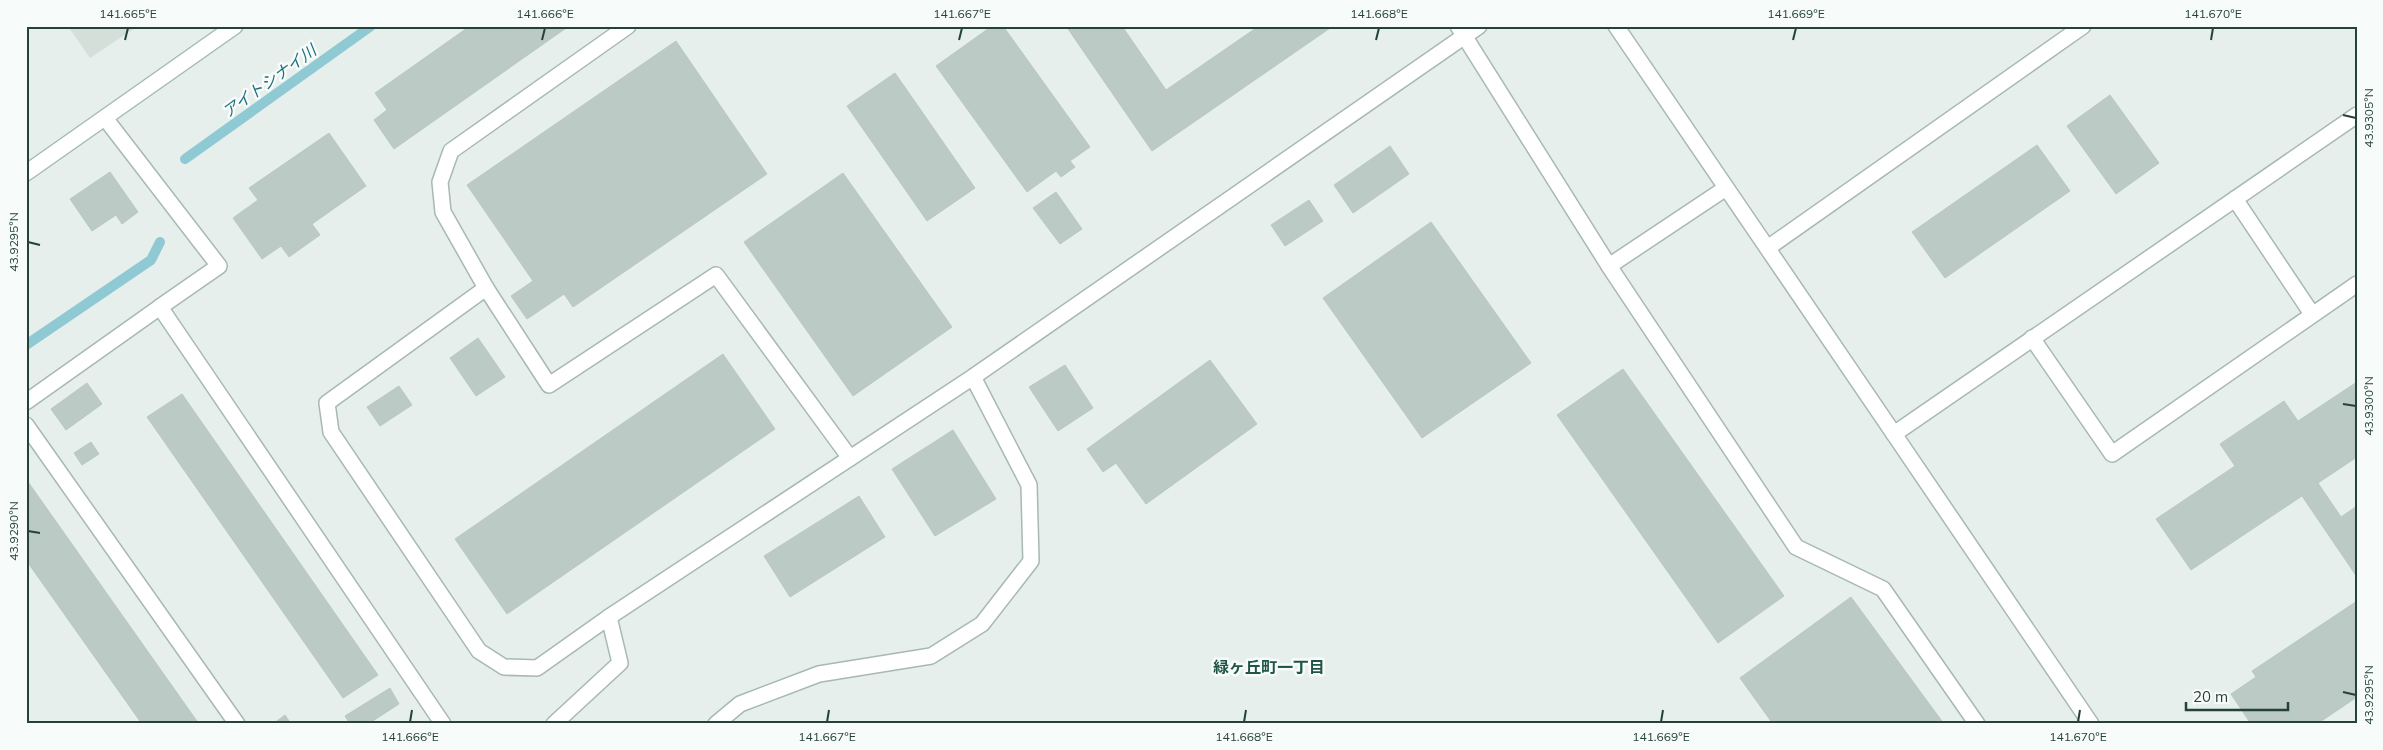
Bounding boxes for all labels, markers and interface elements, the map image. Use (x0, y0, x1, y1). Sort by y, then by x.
text: 141.665°E (99, 6, 157, 21)
text: 141.666°E (516, 6, 574, 21)
text: 141.667°E (933, 6, 991, 21)
text: 141.668°E (1350, 6, 1408, 21)
text: 141.669°E (1767, 6, 1825, 21)
text: 141.670°E (2184, 6, 2242, 21)
water label: アイトシナイ川 (218, 39, 321, 122)
text: 43.9305°N (2361, 88, 2376, 148)
text: 43.9295°N (6, 212, 21, 272)
text: 43.9300°N (2361, 376, 2376, 436)
text: 43.9290°N (6, 501, 21, 561)
district label: 緑ヶ丘町一丁目 (1213, 657, 1325, 677)
text: 43.9295°N (2361, 665, 2376, 725)
scale bar (2186, 680, 2288, 712)
text: 20 m (2193, 687, 2228, 706)
text: 141.666°E (381, 729, 439, 744)
text: 141.667°E (798, 729, 856, 744)
text: 141.668°E (1215, 729, 1273, 744)
text: 141.669°E (1632, 729, 1690, 744)
text: 141.670°E (2049, 729, 2107, 744)

